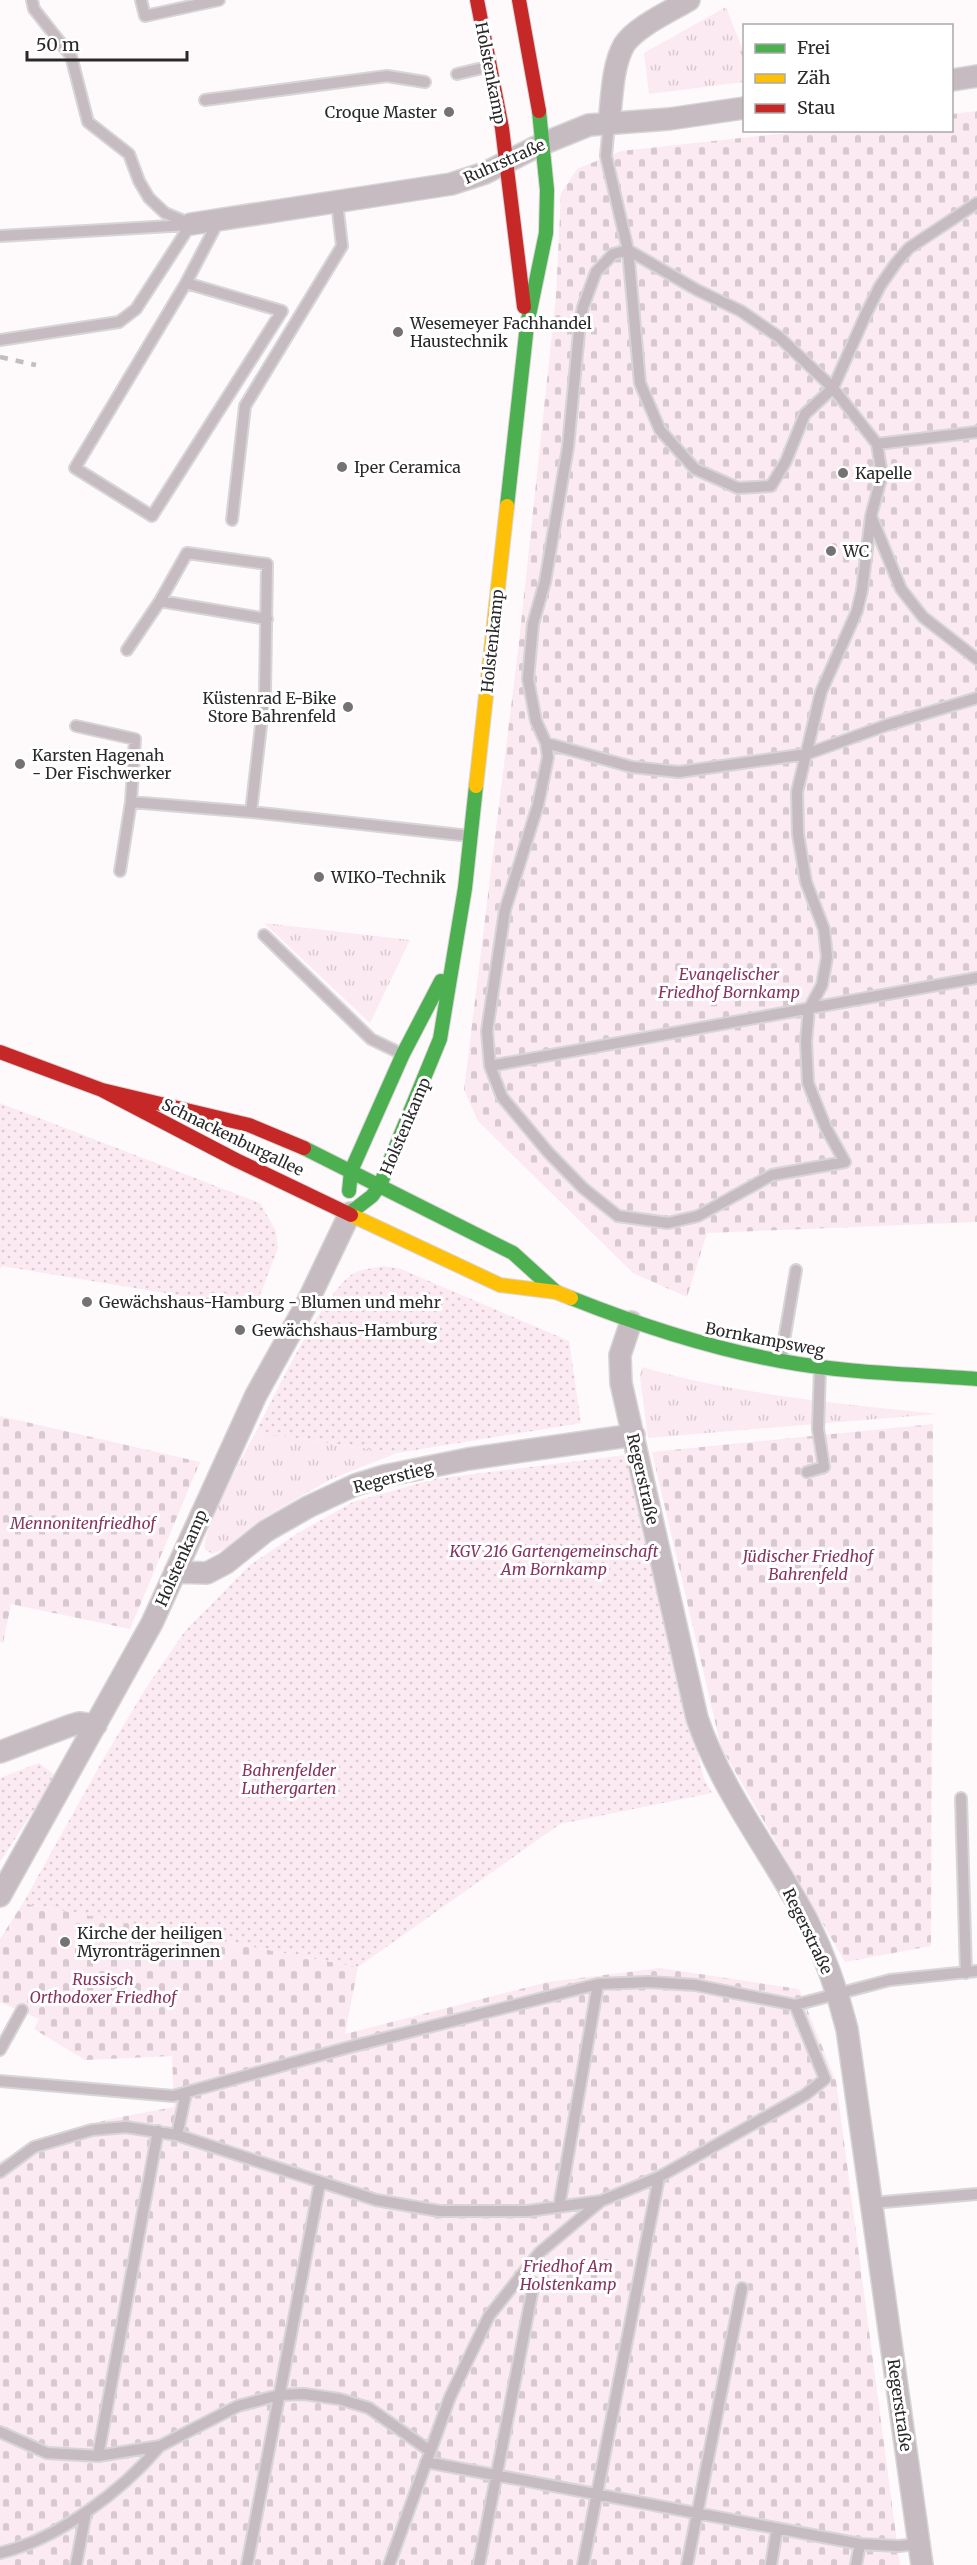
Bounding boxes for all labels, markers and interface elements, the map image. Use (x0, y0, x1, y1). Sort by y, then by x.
street label: Holstenkamp (471, 20, 511, 126)
scale bar (27, 24, 188, 62)
legend (743, 24, 953, 132)
text: 50 m (36, 33, 80, 56)
text: Frei (797, 36, 831, 59)
text: Zäh (797, 66, 831, 89)
text: Stau (797, 96, 835, 119)
place label: Croque Master (325, 102, 437, 122)
marker: Croque Master (442, 105, 456, 119)
street label: Ruhrstraße (460, 134, 548, 188)
place label: Wesemeyer Fachhandel Haustechnik (409, 313, 592, 351)
marker: Wesemeyer Fachhandel Haustechnik (391, 325, 405, 339)
place label: Iper Ceramica (354, 457, 461, 477)
marker: Iper Ceramica (335, 460, 349, 474)
place label: Kapelle (855, 463, 912, 483)
marker: Kapelle (836, 466, 850, 480)
place label: WC (842, 541, 869, 561)
marker: WC (824, 544, 838, 558)
street label: Holstenkamp (477, 588, 507, 694)
place label: Küstenrad E-Bike Store Bahrenfeld (203, 688, 336, 726)
marker: Küstenrad E-Bike Store Bahrenfeld (341, 700, 355, 714)
place label: Karsten Hagenah - Der Fischwerker (32, 745, 171, 783)
marker: Karsten Hagenah - Der Fischwerker (13, 757, 27, 771)
place label: WIKO-Technik (330, 867, 447, 887)
marker: WIKO-Technik (312, 870, 326, 884)
park label: Evangelischer Friedhof Bornkamp (657, 964, 800, 1002)
street label: Holstenkamp (376, 1074, 435, 1178)
street label: Schnackenburgallee (159, 1094, 307, 1180)
place label: Gewächshaus-Hamburg - Blumen und mehr (99, 1292, 441, 1312)
marker: Gewächshaus-Hamburg - Blumen und mehr (80, 1295, 94, 1309)
street label: Bornkampsweg (703, 1318, 827, 1360)
place label: Gewächshaus-Hamburg (252, 1320, 438, 1340)
marker: Gewächshaus-Hamburg (233, 1323, 247, 1337)
street label: Regerstraße (623, 1431, 663, 1527)
street label: Regerstieg (351, 1457, 435, 1497)
street label: Holstenkamp (151, 1506, 211, 1609)
park label: Mennonitenfriedhof (9, 1513, 157, 1533)
park label: KGV 216 Gartengemeinschaft Am Bornkamp (449, 1541, 659, 1579)
park label: Jüdischer Friedhof Bahrenfeld (741, 1546, 875, 1584)
park label: Bahrenfelder Luthergarten (241, 1760, 337, 1798)
street label: Regerstraße (779, 1885, 837, 1977)
place label: Kirche der heiligen Myronträgerinnen (77, 1923, 223, 1961)
marker: Kirche der heiligen Myronträgerinnen (58, 1935, 72, 1949)
park label: Russisch Orthodoxer Friedhof (30, 1969, 178, 2007)
park label: Friedhof Am Holstenkamp (519, 2256, 616, 2294)
street label: Regerstraße (884, 2358, 916, 2452)

